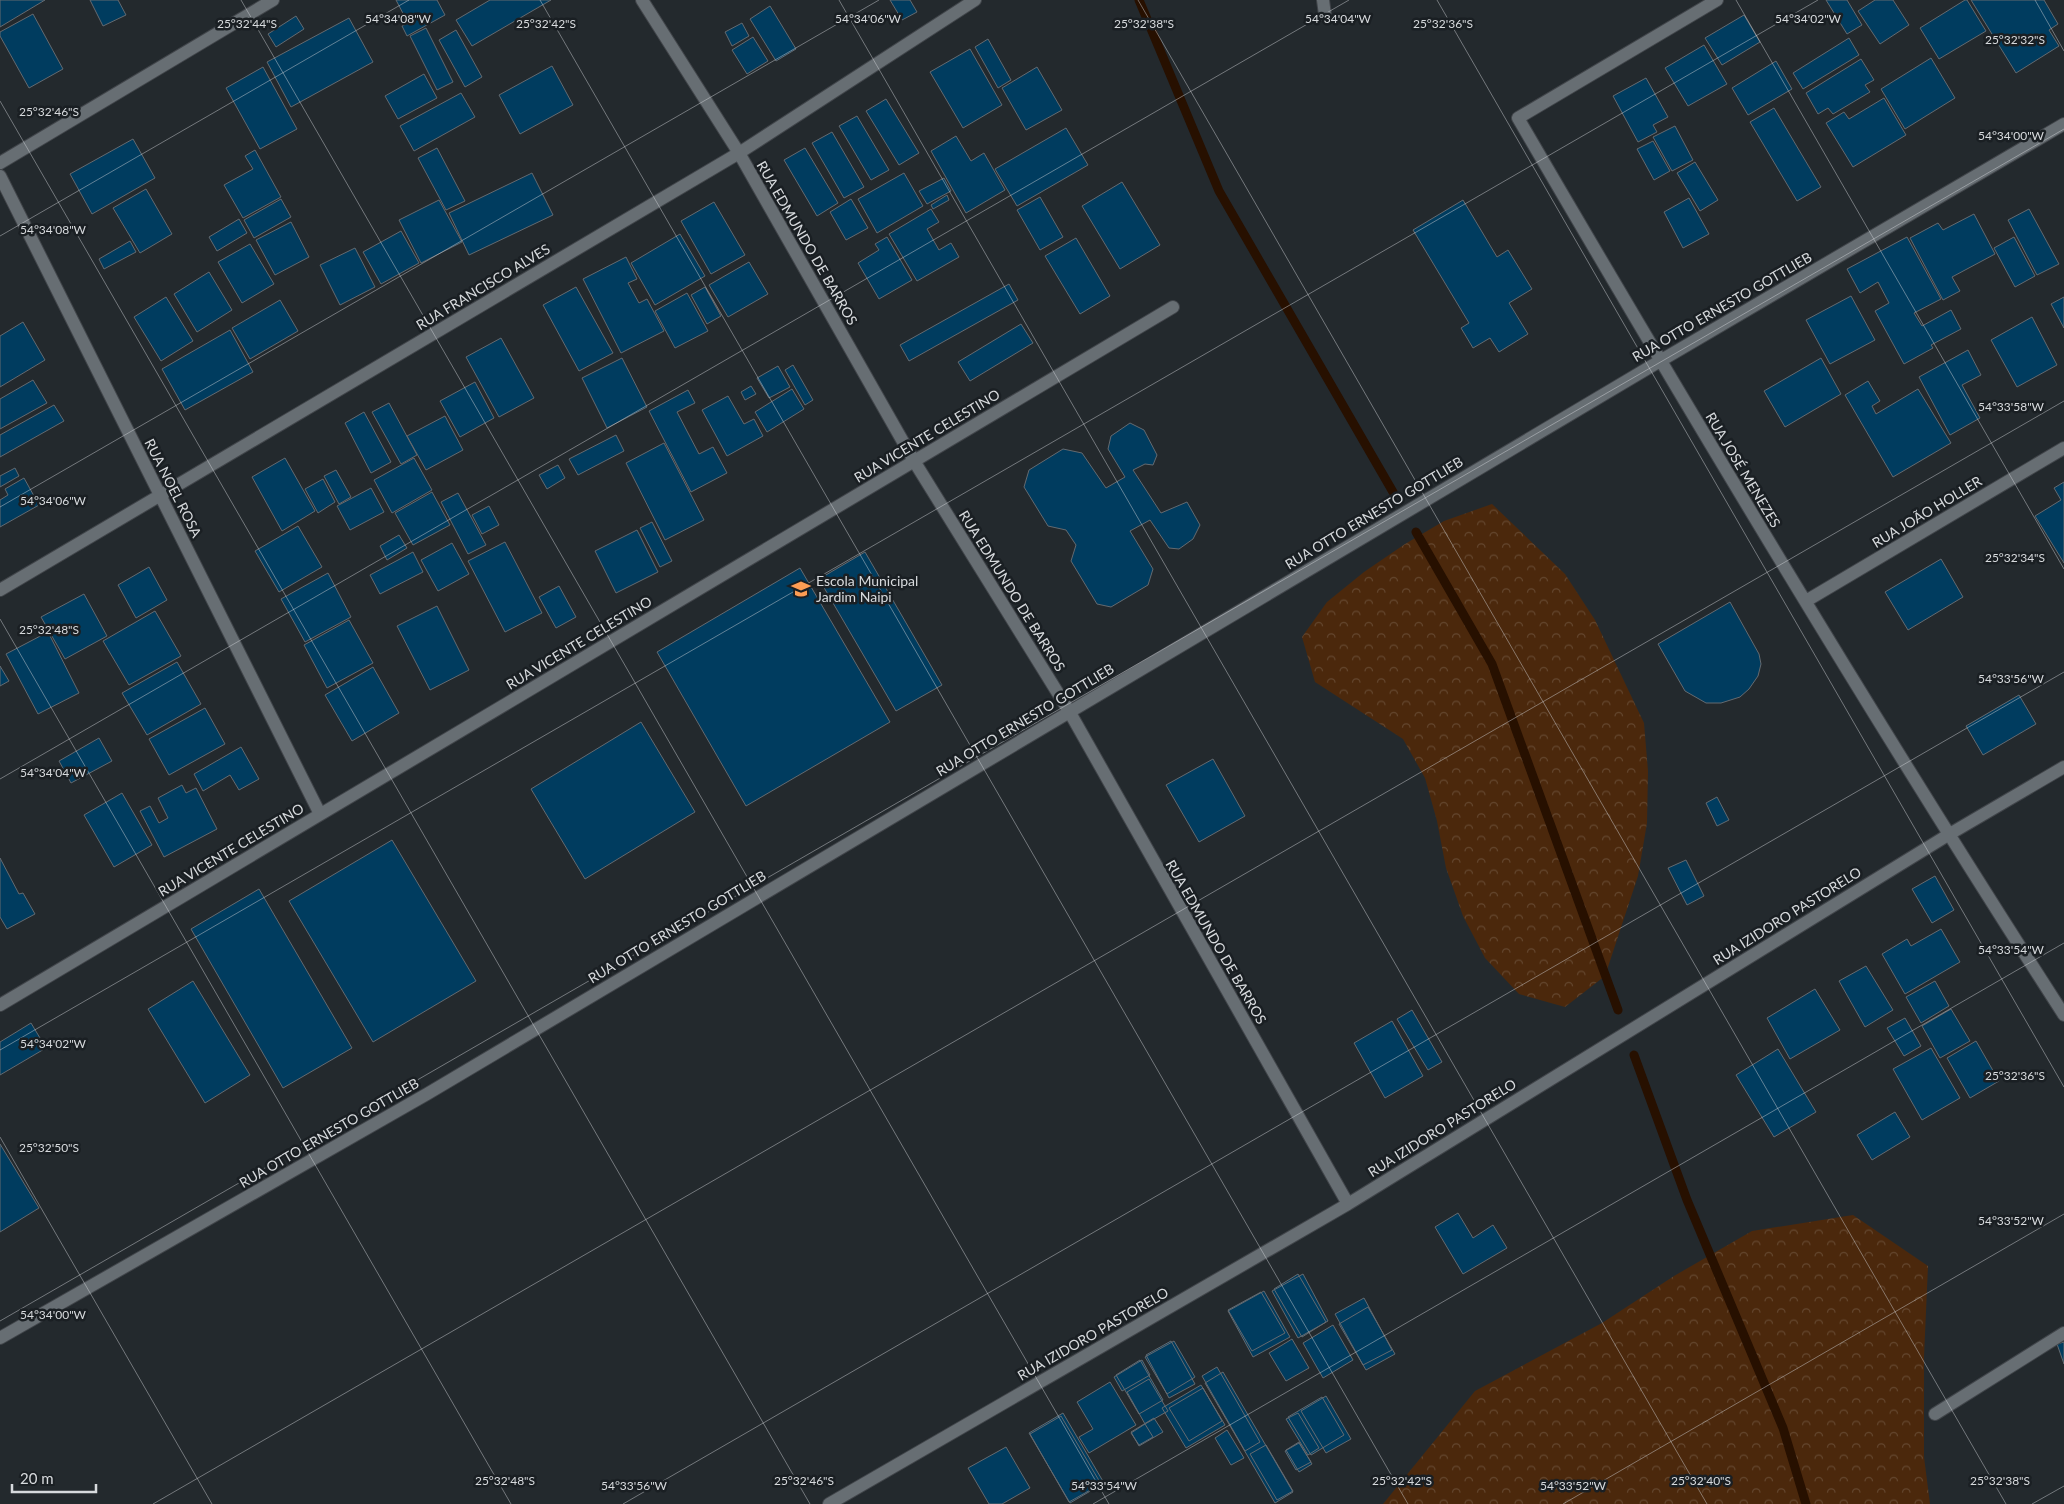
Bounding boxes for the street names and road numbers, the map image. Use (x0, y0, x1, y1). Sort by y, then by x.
street label: RUA EDMUNDO DE BARROS (753, 158, 861, 328)
street label: RUA FRANCISCO ALVES (413, 240, 553, 333)
street label: RUA OTTO ERNESTO GOTTLIEB (1629, 248, 1815, 365)
street label: RUA VICENTE CELESTINO (851, 385, 1003, 486)
street label: RUA JOSÉ MENEZES (1702, 409, 1785, 530)
street label: RUA NOEL ROSA (141, 436, 206, 540)
street label: RUA OTTO ERNESTO GOTTLIEB (1282, 453, 1466, 573)
street label: RUA JOÃO HOLLER (1869, 472, 1985, 551)
street label: RUA EDMUNDO DE BARROS (956, 507, 1069, 674)
street label: RUA VICENTE CELESTINO (503, 592, 655, 693)
street label: RUA OTTO ERNESTO GOTTLIEB (933, 660, 1117, 780)
street label: RUA VICENTE CELESTINO (155, 799, 307, 900)
street label: RUA EDMUNDO DE BARROS (1162, 857, 1270, 1027)
street label: RUA IZIDORO PASTORELO (1709, 863, 1864, 968)
street label: RUA OTTO ERNESTO GOTTLIEB (585, 867, 769, 987)
street label: RUA OTTO ERNESTO GOTTLIEB (236, 1074, 422, 1191)
street label: RUA IZIDORO PASTORELO (1364, 1075, 1519, 1180)
street label: RUA IZIDORO PASTORELO (1014, 1283, 1171, 1384)

